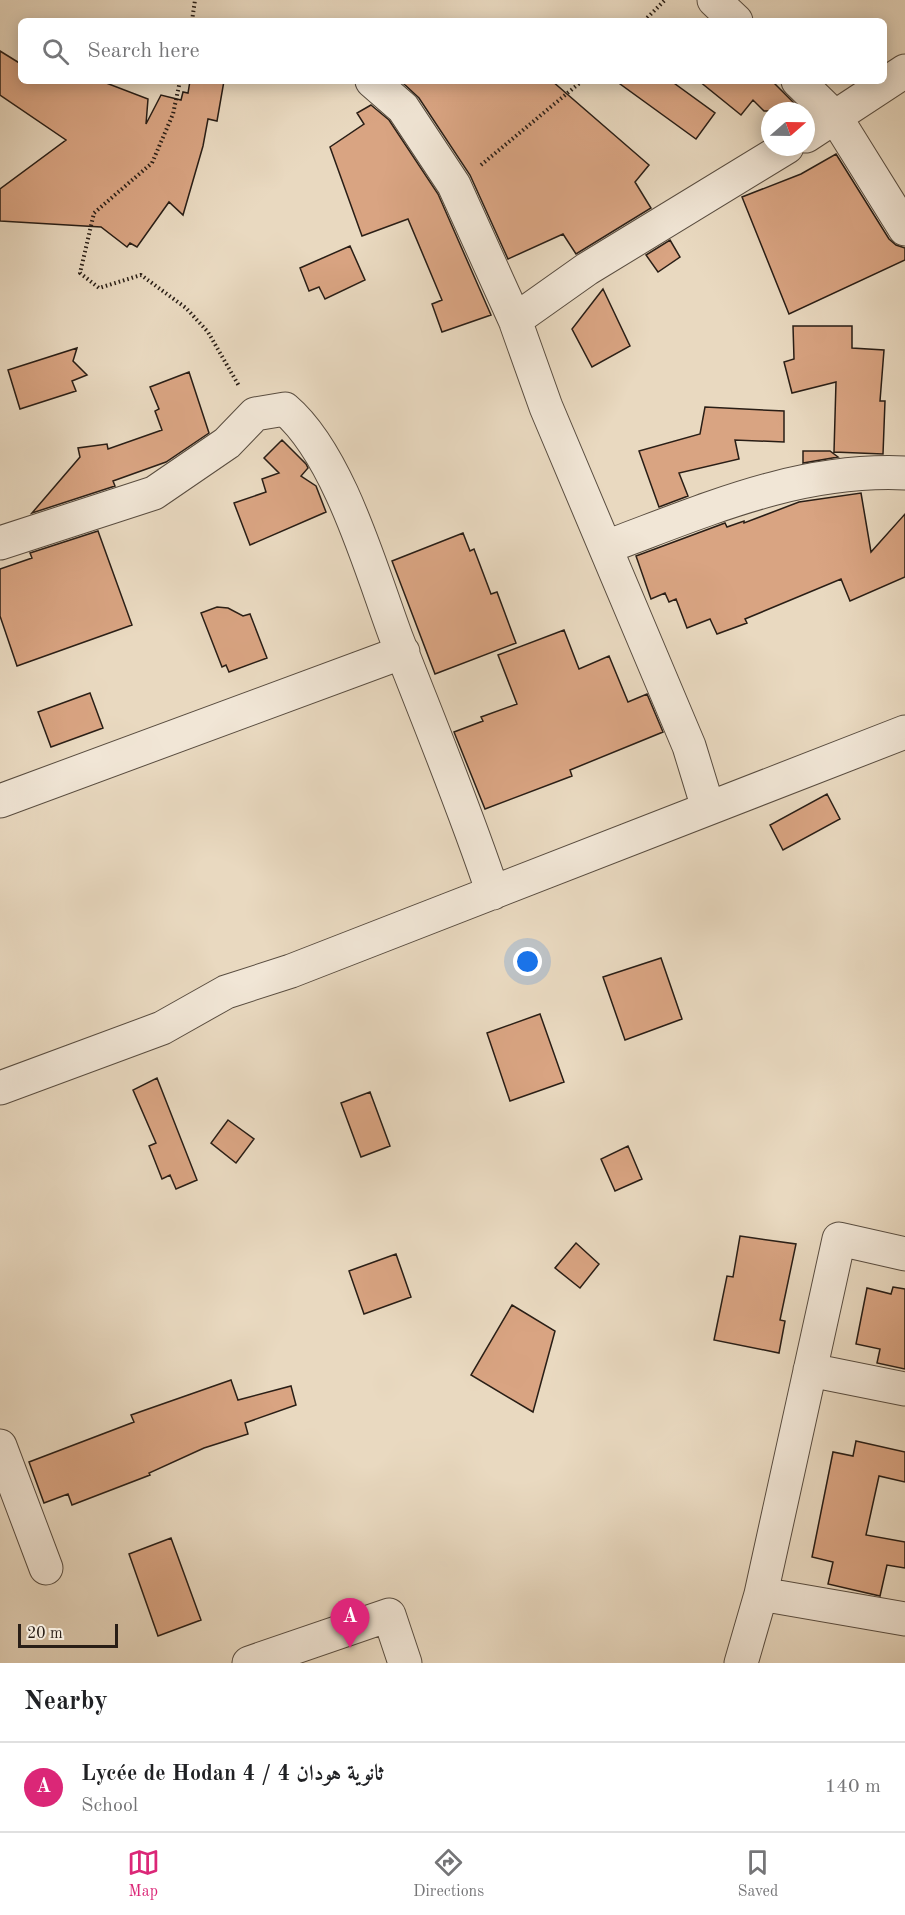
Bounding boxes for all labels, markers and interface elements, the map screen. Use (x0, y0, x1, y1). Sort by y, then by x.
search box (18, 18, 887, 84)
icon: search (39, 35, 72, 68)
text: Search here (87, 40, 200, 62)
north arrow (761, 102, 815, 156)
your location (513, 947, 542, 976)
pin: A (330, 1598, 370, 1648)
scale bar (18, 1621, 118, 1648)
text: 20 m (27, 1626, 63, 1642)
text: Nearby (24, 1689, 108, 1715)
text: Lycée de Hodan 4 / ثانوية هودان 4 (81, 1763, 384, 1785)
text: A (36, 1777, 51, 1797)
text: 140 m (825, 1777, 881, 1797)
text: School (81, 1796, 138, 1816)
tab: Map (127, 1846, 160, 1902)
tab: Directions (413, 1846, 484, 1902)
tab: Saved (738, 1846, 778, 1902)

